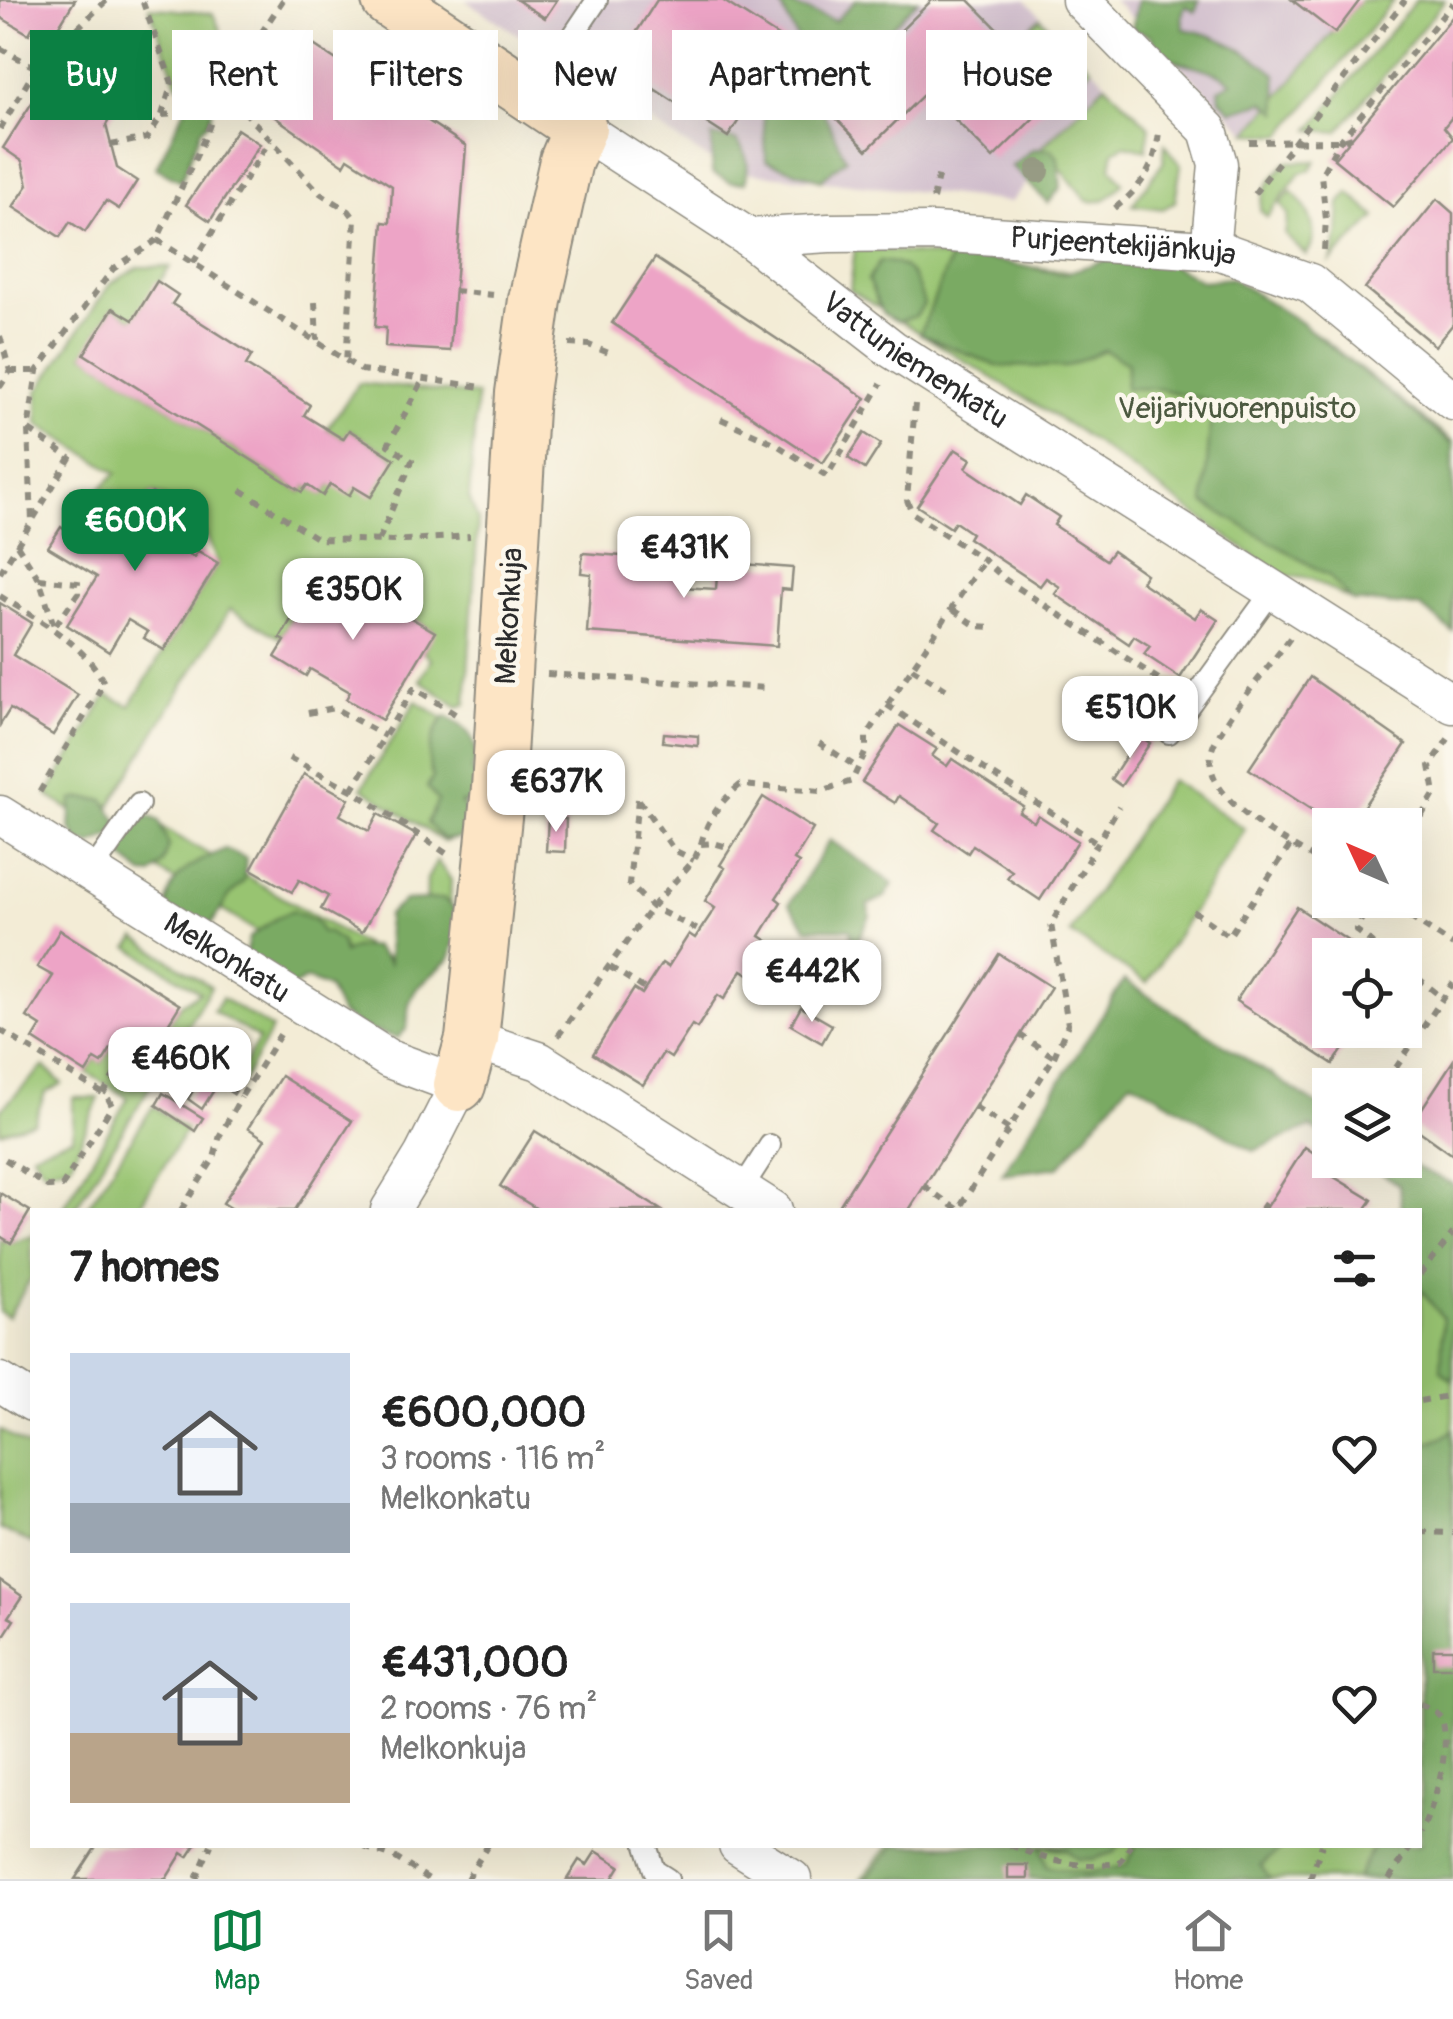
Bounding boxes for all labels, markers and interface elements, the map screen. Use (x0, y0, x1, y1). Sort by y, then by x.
chip: Buy (30, 30, 152, 120)
chip: Rent (172, 30, 313, 120)
chip: Filters (333, 30, 498, 120)
chip: New (518, 30, 652, 120)
chip: Apartment (672, 30, 906, 120)
chip: House (926, 30, 1087, 120)
street label: Purjeentekijänkuja (1009, 219, 1242, 274)
street label: Vattuniemenkatu (815, 283, 1015, 436)
park label: Veijarivuorenpuisto (1118, 390, 1356, 427)
pin: €600K (65, 489, 205, 574)
text: €600K (84, 501, 186, 541)
pin: €431K (614, 516, 754, 601)
text: €431K (639, 528, 729, 568)
street label: Melkonkuja (487, 546, 531, 686)
pin: €350K (283, 558, 423, 643)
text: €350K (304, 570, 402, 610)
pin: €510K (1060, 676, 1200, 761)
text: €510K (1084, 688, 1176, 728)
pin: €637K (486, 750, 626, 835)
text: €637K (509, 762, 603, 802)
north arrow (1312, 808, 1422, 918)
map controls (1312, 808, 1422, 1178)
street label: Melkonkatu (157, 904, 297, 1011)
button: locate (1312, 938, 1422, 1048)
pin: €442K (742, 940, 882, 1025)
text: €442K (764, 952, 860, 992)
pin: €460K (110, 1027, 250, 1112)
text: €460K (130, 1039, 230, 1079)
button: layers (1312, 1068, 1422, 1178)
icon: filters (1327, 1241, 1382, 1296)
text: 7 homes (70, 1242, 219, 1294)
text: €600,000 (380, 1387, 586, 1439)
icon: home (150, 1393, 270, 1513)
icon: heart (1327, 1426, 1382, 1481)
text: 3 rooms · 116 m² (380, 1439, 605, 1479)
text: Melkonkatu (380, 1479, 531, 1519)
text: €431,000 (380, 1637, 569, 1689)
icon: home (150, 1643, 270, 1763)
icon: heart (1327, 1676, 1382, 1731)
text: 2 rooms · 76 m² (380, 1689, 597, 1729)
text: Melkonkuja (380, 1729, 526, 1769)
tab: Map (210, 1903, 265, 1998)
tab: Saved (684, 1903, 753, 1998)
tab: Home (1173, 1903, 1243, 1998)

